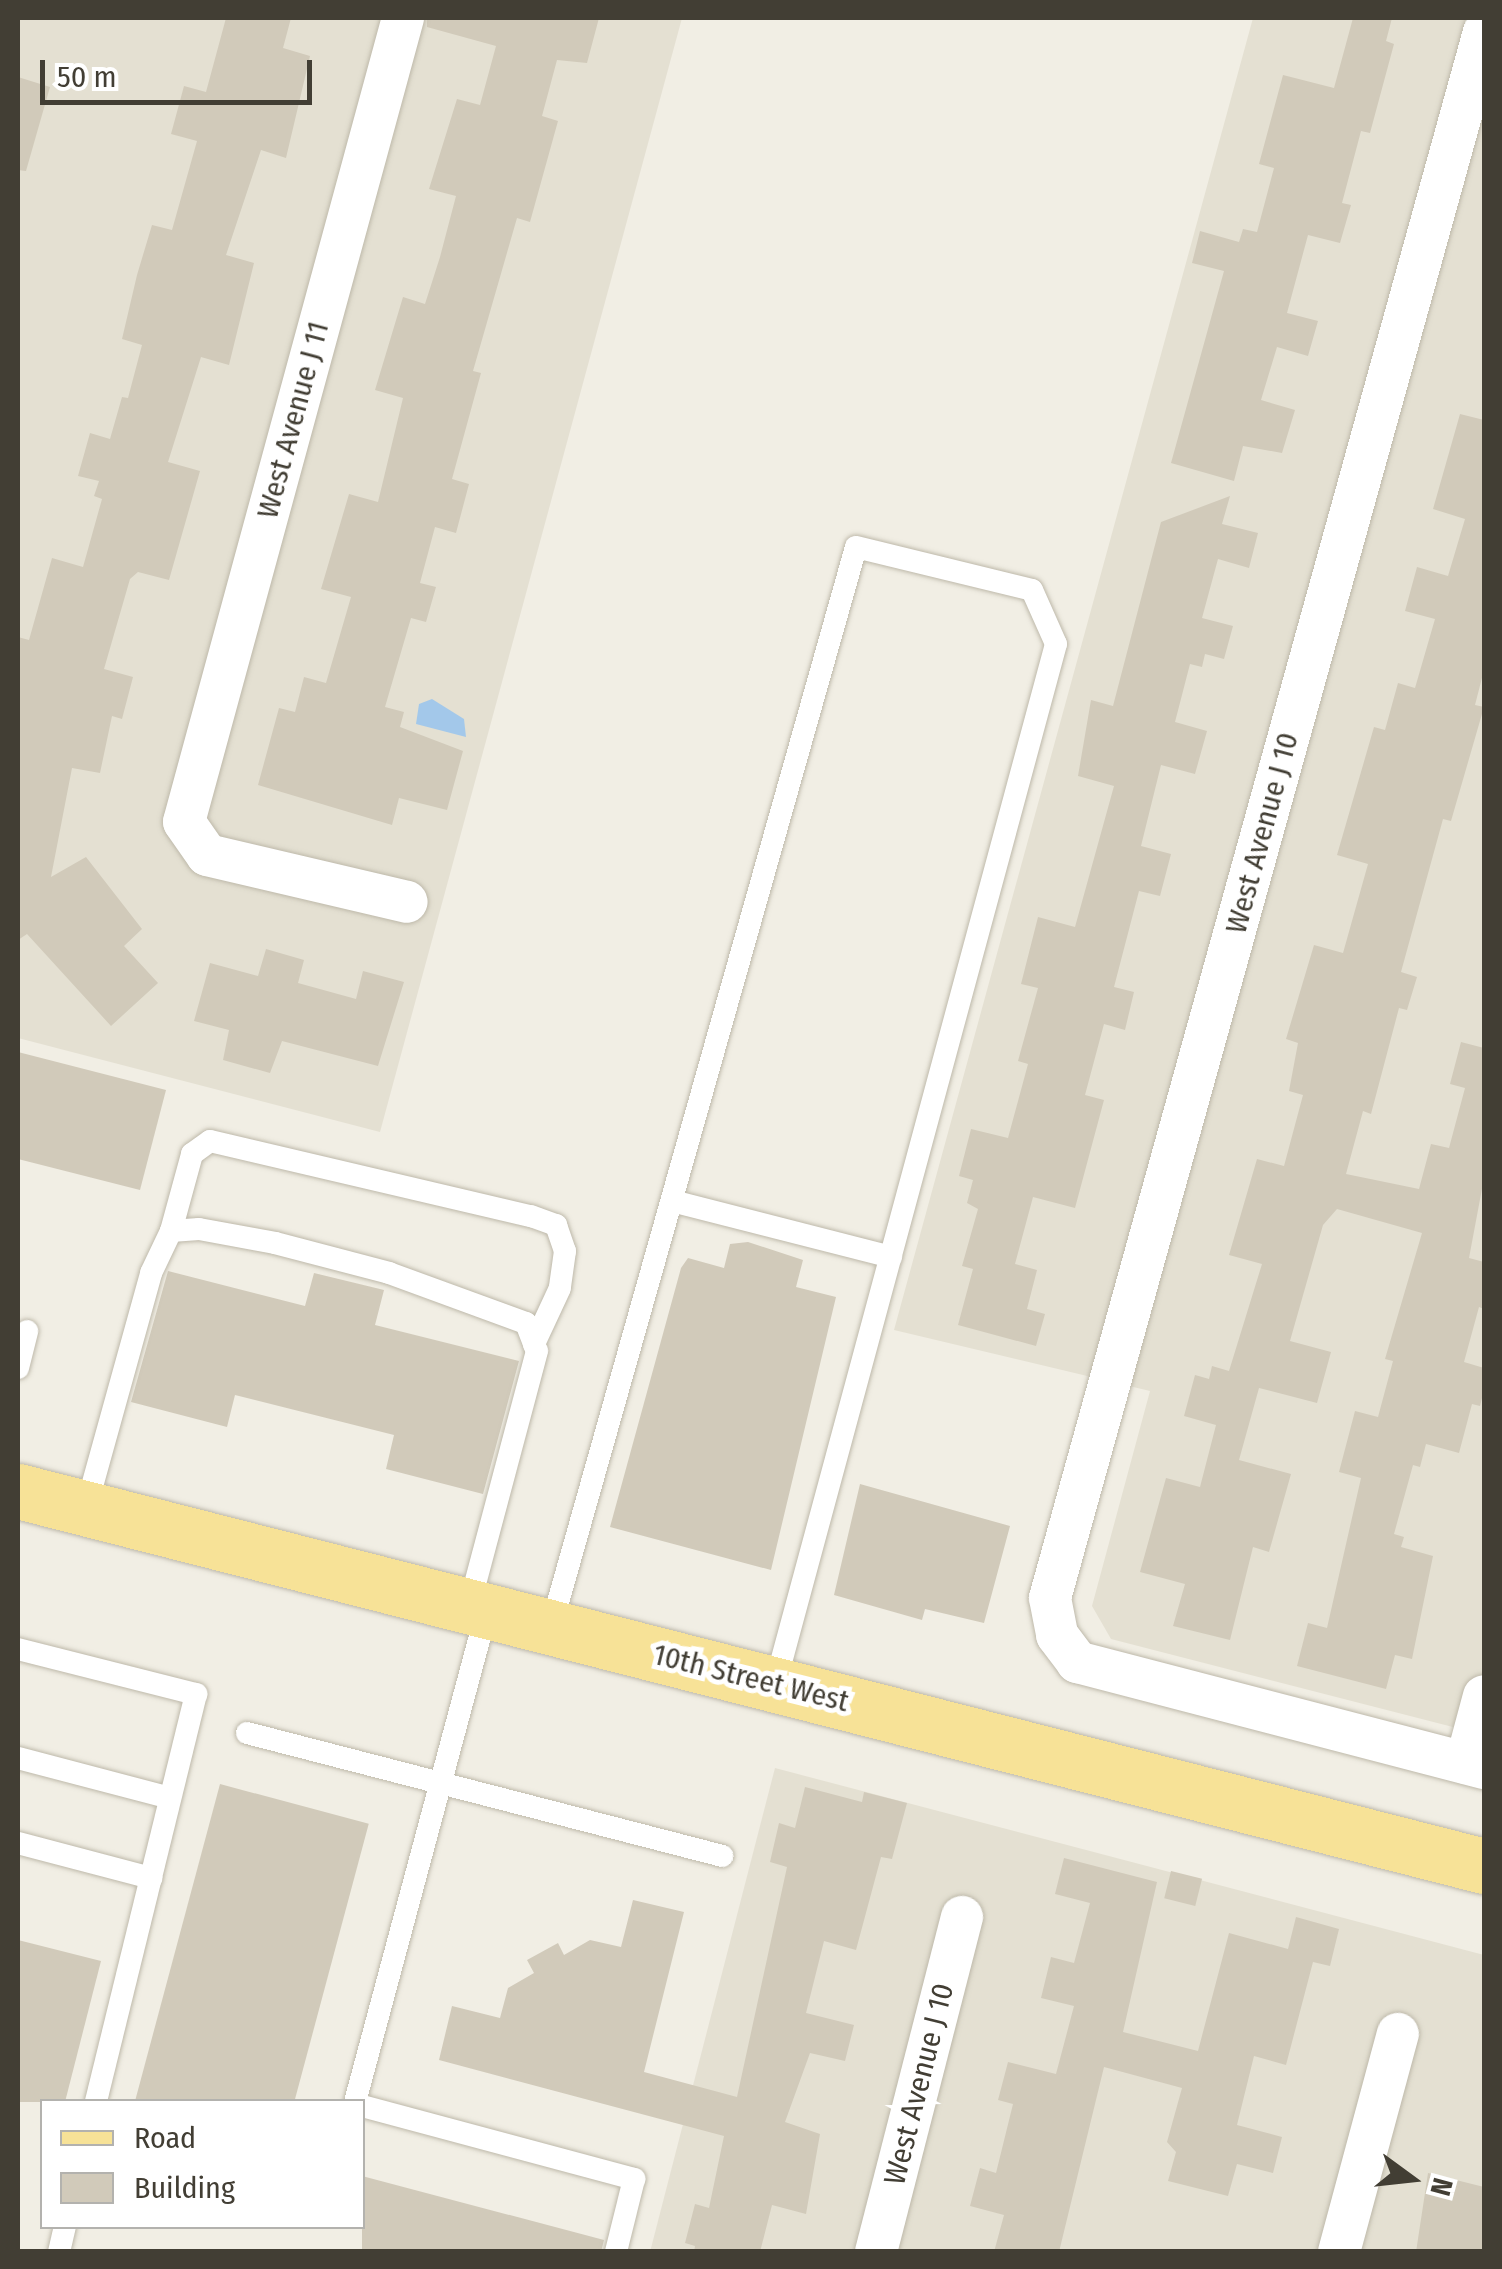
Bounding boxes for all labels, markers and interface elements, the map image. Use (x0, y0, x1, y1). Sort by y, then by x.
scale bar (45, 40, 318, 102)
text: 50 m (57, 59, 117, 95)
street label: West Avenue J 11 (249, 318, 337, 522)
street label: West Avenue J 10 (1218, 729, 1306, 937)
street label: 10th Street West (649, 1636, 853, 1720)
street label: West Avenue J 10 (877, 1979, 961, 2189)
legend (40, 2099, 365, 2229)
text: Road (134, 2120, 196, 2156)
north arrow (1362, 2129, 1462, 2229)
text: Building (134, 2170, 235, 2206)
text: N (1423, 2175, 1460, 2199)

